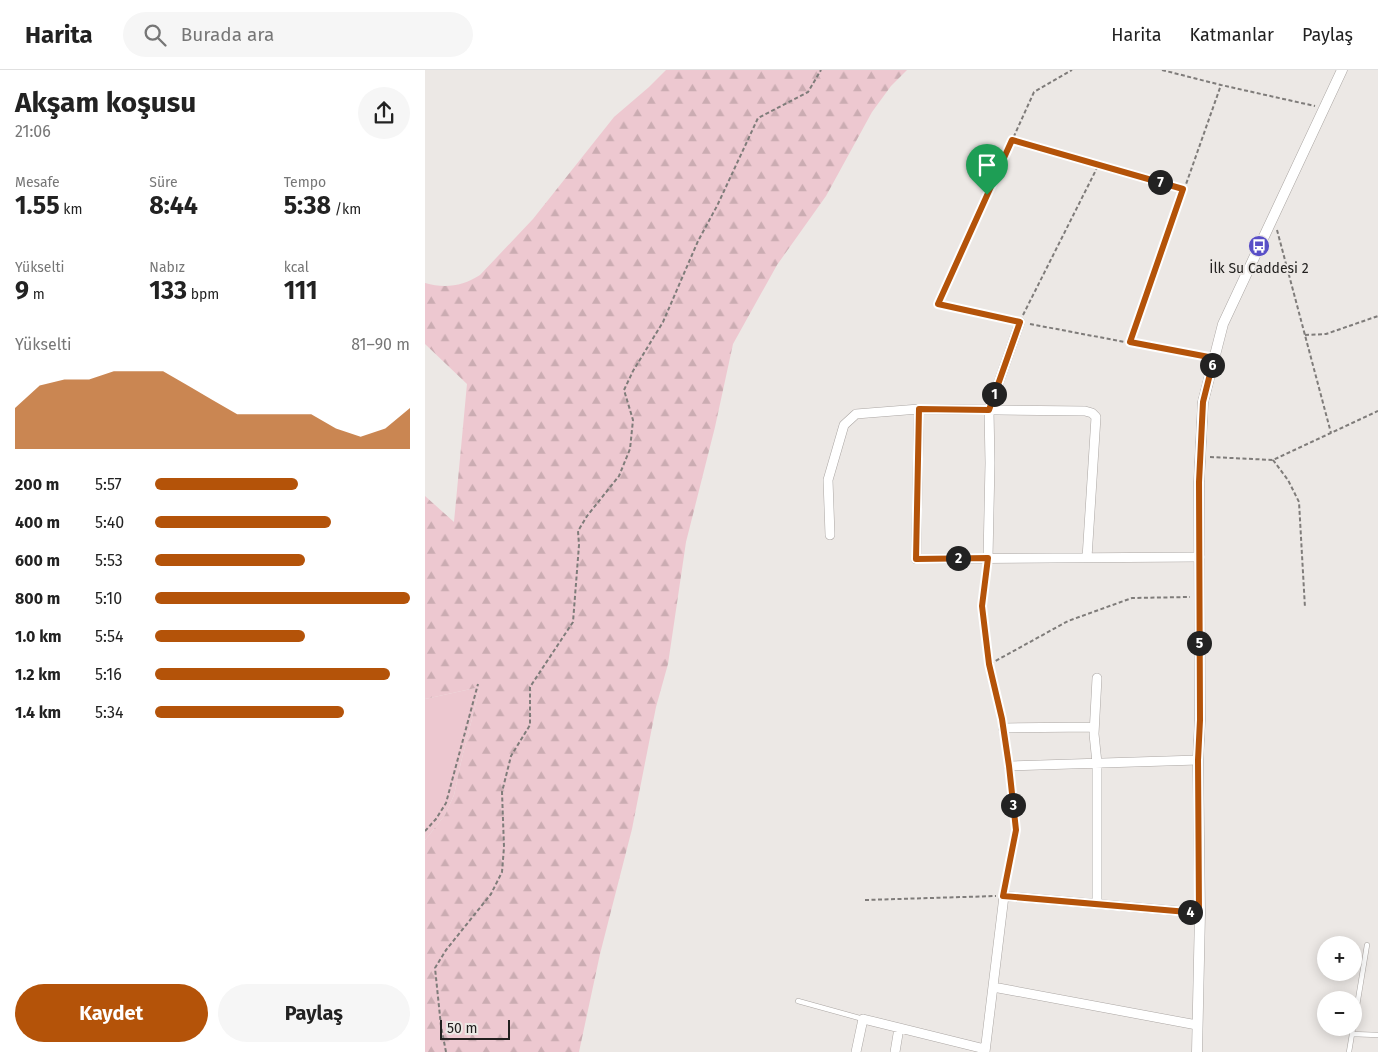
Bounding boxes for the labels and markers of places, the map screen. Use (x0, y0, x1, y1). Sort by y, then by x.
pin (966, 144, 1008, 195)
pin: 7 (1147, 170, 1173, 194)
bus stop icon: İlk Su Caddesi 2 (1247, 234, 1271, 258)
place label: İlk Su Caddesi 2 (1209, 259, 1309, 277)
pin: 6 (1199, 352, 1225, 378)
pin: 1 (981, 382, 1007, 406)
pin: 2 (945, 546, 971, 570)
pin: 5 (1187, 630, 1211, 656)
pin: 3 (1001, 792, 1025, 818)
pin: 4 (1177, 900, 1203, 924)

